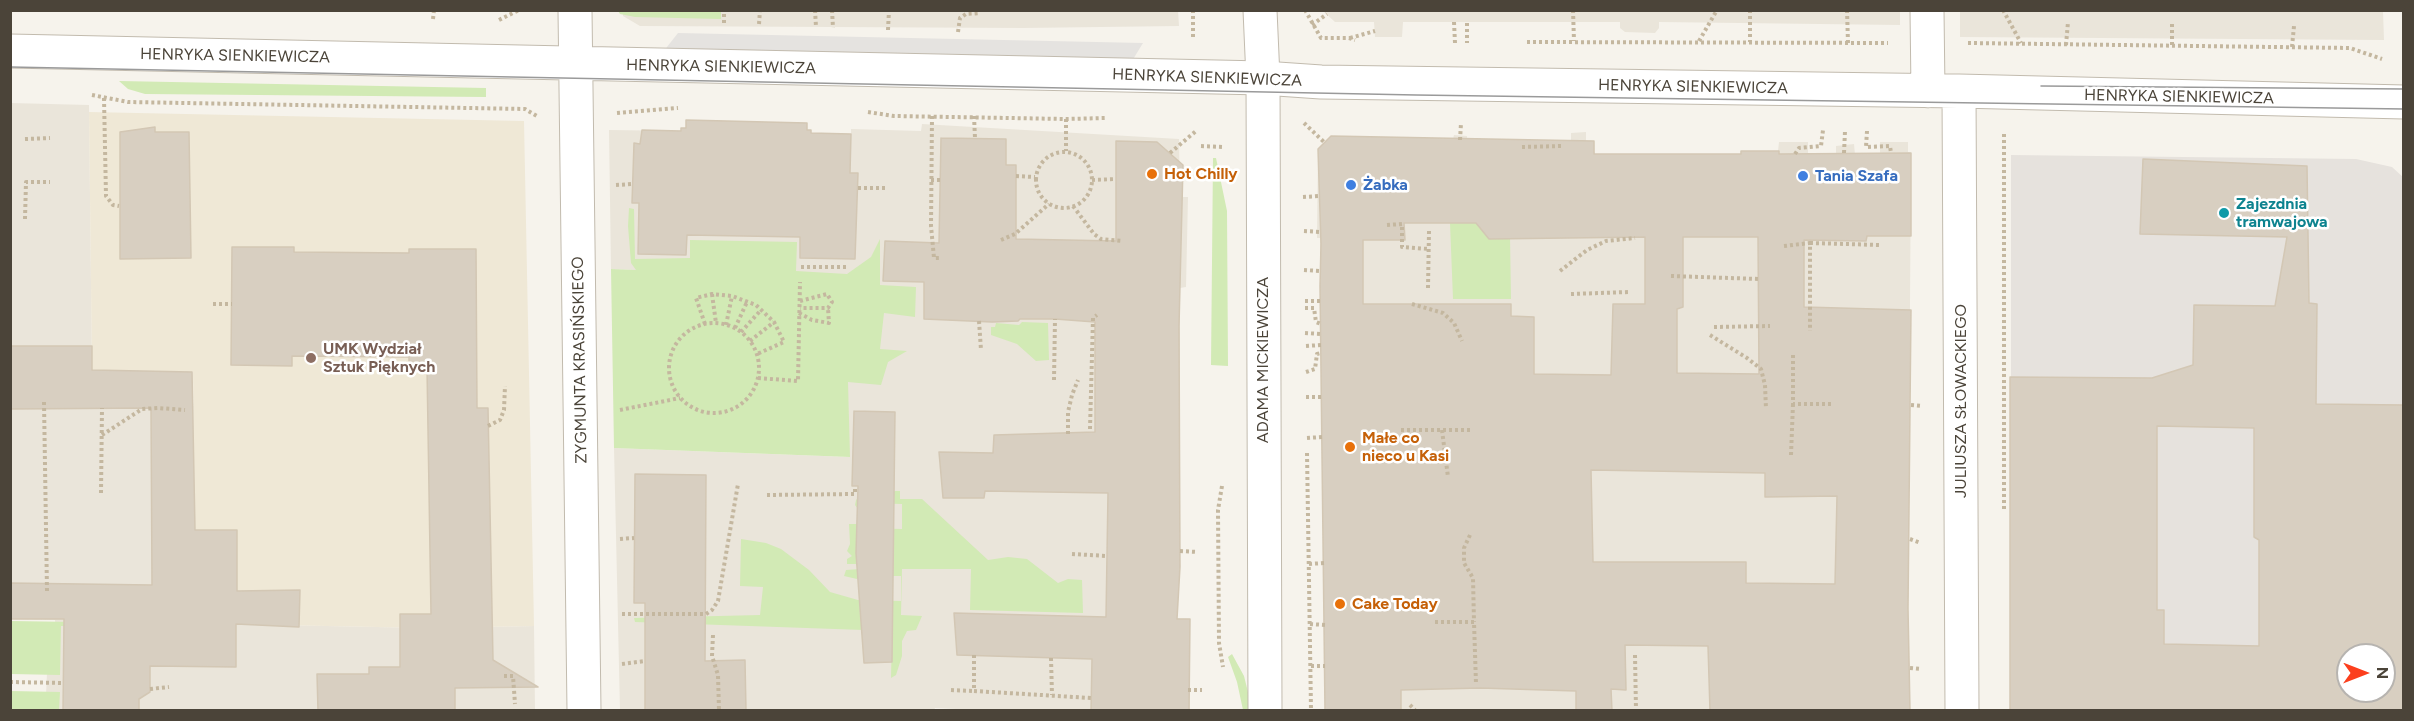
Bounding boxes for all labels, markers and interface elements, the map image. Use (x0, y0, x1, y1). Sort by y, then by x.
street label: HENRYKA SIENKIEWICZA (140, 45, 330, 67)
street label: HENRYKA SIENKIEWICZA (626, 56, 816, 78)
street label: HENRYKA SIENKIEWICZA (1112, 65, 1302, 91)
street label: HENRYKA SIENKIEWICZA (1598, 76, 1788, 98)
street label: HENRYKA SIENKIEWICZA (2084, 86, 2274, 108)
place label: Hot Chilly (1164, 164, 1238, 184)
place label: Tania Szafa (1815, 166, 1898, 186)
marker: Hot Chilly (1145, 167, 1159, 181)
marker: Tania Szafa (1796, 169, 1810, 183)
place label: Żabka (1363, 175, 1408, 195)
marker: Żabka (1344, 178, 1358, 192)
place label: Zajezdnia tramwajowa (2236, 194, 2328, 232)
marker: Zajezdnia tramwajowa (2217, 206, 2231, 220)
street label: ZYGMUNTA KRASIŃSKIEGO (569, 256, 591, 464)
street label: ADAMA MICKIEWICZA (1253, 277, 1273, 443)
street label: JULIUSZA SŁOWACKIEGO (1951, 304, 1971, 498)
place label: UMK Wydział Sztuk Pięknych (323, 339, 435, 377)
marker: UMK Wydział Sztuk Pięknych (304, 351, 318, 365)
place label: Małe co nieco u Kasi (1362, 428, 1449, 466)
marker: Małe co nieco u Kasi (1343, 440, 1357, 454)
place label: Cake Today (1352, 594, 1438, 614)
marker: Cake Today (1333, 597, 1347, 611)
north arrow (2336, 643, 2396, 703)
text: N (2373, 667, 2392, 679)

